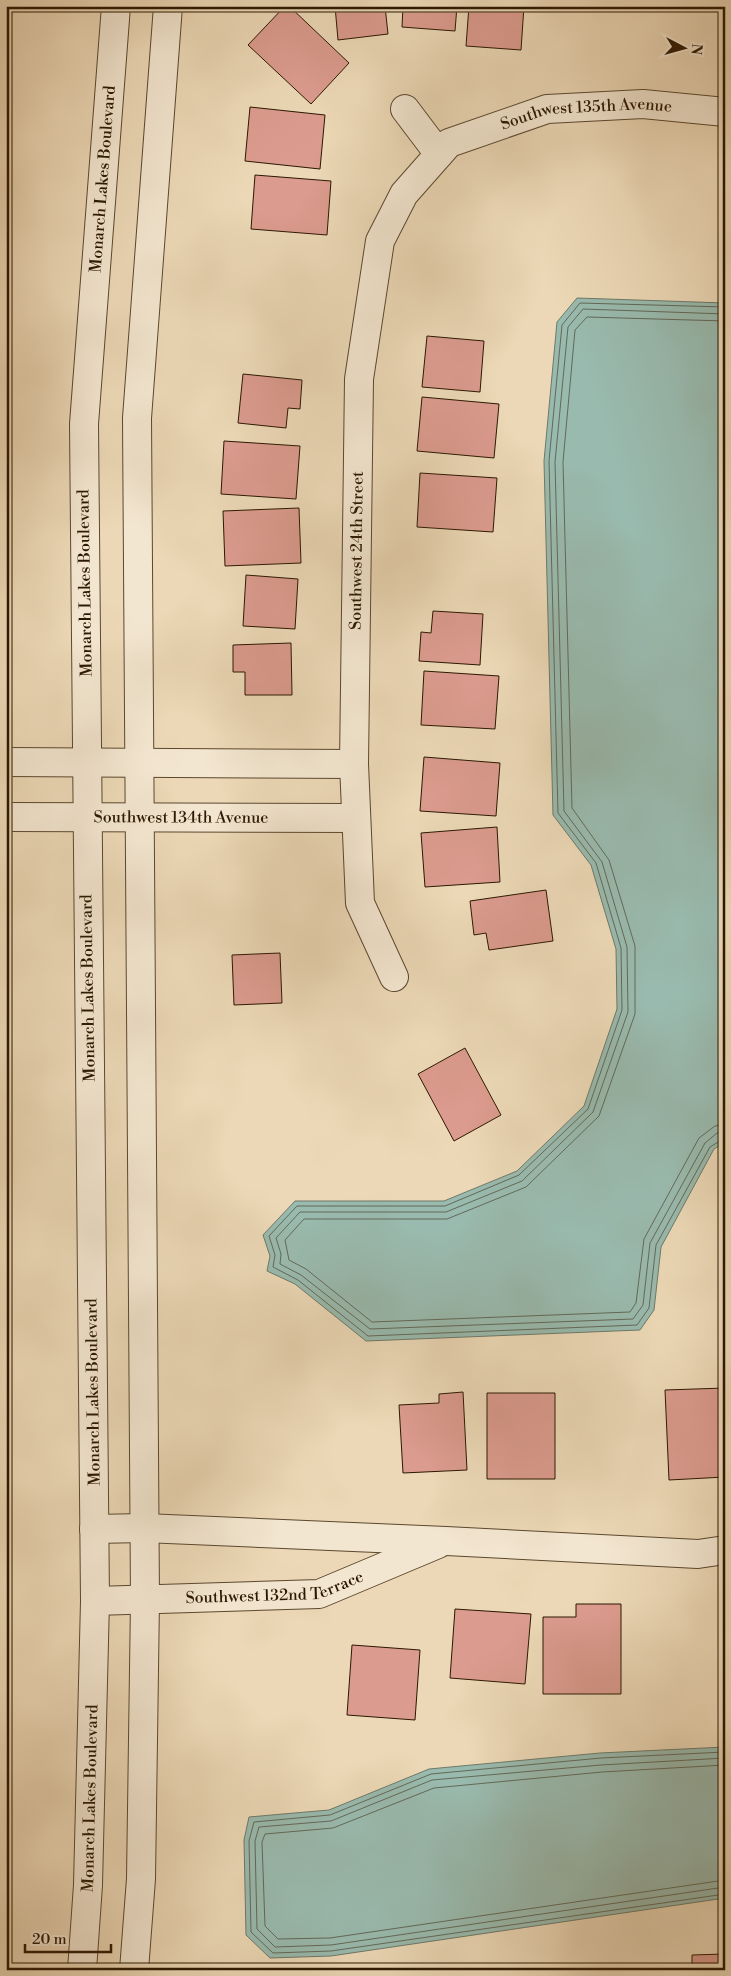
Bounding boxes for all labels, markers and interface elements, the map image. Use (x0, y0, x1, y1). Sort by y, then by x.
north arrow (658, 22, 708, 72)
text: N (686, 43, 705, 56)
street label: Monarch Lakes Boulevard (86, 85, 120, 273)
street label: Southwest 135th Avenue (498, 94, 673, 134)
street label: Southwest 24th Street (346, 471, 368, 630)
street label: Monarch Lakes Boulevard (73, 489, 97, 677)
street label: Southwest 134th Avenue (94, 807, 268, 828)
street label: Monarch Lakes Boulevard (76, 894, 100, 1082)
street label: Monarch Lakes Boulevard (81, 1298, 105, 1486)
street label: Southwest 132nd Terrace (185, 1566, 367, 1608)
street label: Monarch Lakes Boulevard (78, 1704, 102, 1893)
scale bar (25, 1921, 111, 1953)
text: 20 m (32, 1930, 67, 1949)

